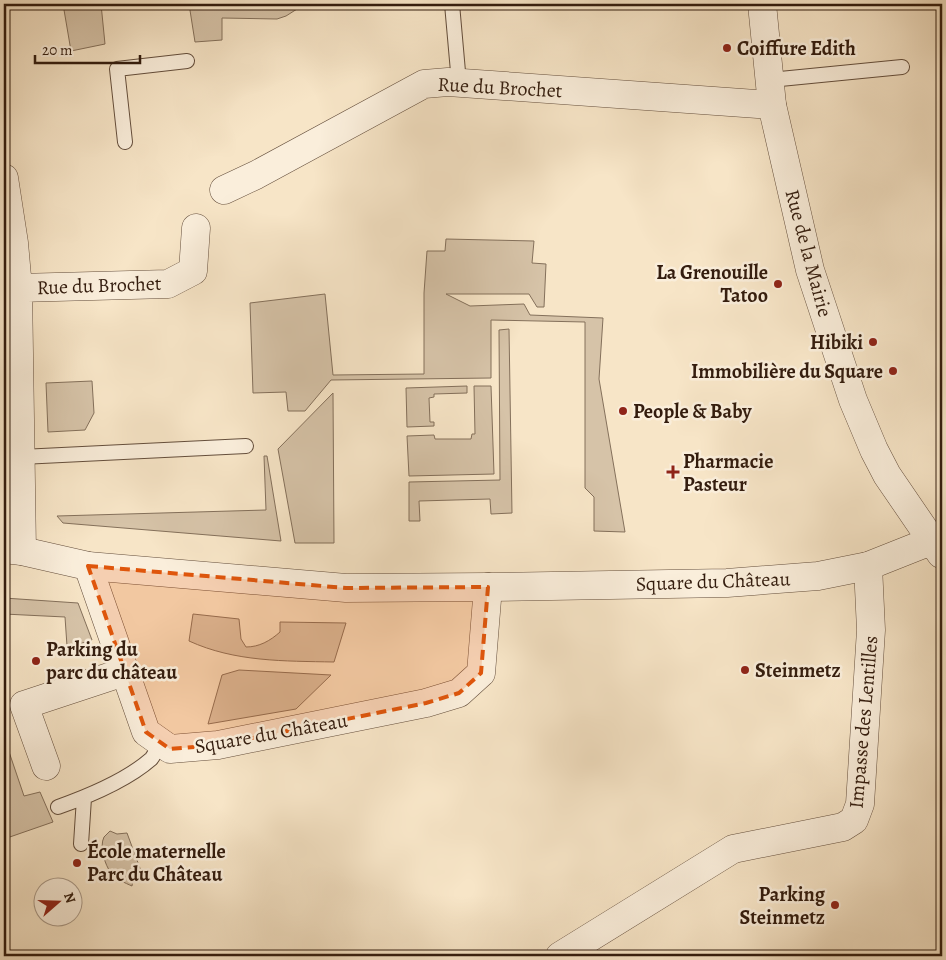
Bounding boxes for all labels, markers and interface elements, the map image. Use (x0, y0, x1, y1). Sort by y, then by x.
scale bar (35, 32, 140, 64)
place label: Coiffure Edith (737, 35, 856, 62)
text: 20 m (42, 40, 73, 60)
marker: Coiffure Edith (721, 42, 733, 54)
street label: Rue du Brochet (437, 71, 563, 104)
street label: Rue de la Mairie (779, 186, 839, 320)
place label: La Grenouille Tatoo (656, 259, 768, 309)
street label: Rue du Brochet (36, 270, 162, 301)
marker: La Grenouille Tatoo (772, 278, 784, 290)
place label: Hibiki (810, 329, 863, 356)
marker: Hibiki (867, 336, 879, 348)
place label: Immobilière du Square (691, 358, 883, 385)
marker: Immobilière du Square (887, 365, 899, 377)
place label: People & Baby (633, 398, 752, 425)
marker: People & Baby (617, 405, 629, 417)
place label: Pharmacie Pasteur (683, 448, 773, 498)
marker: Pharmacie Pasteur (667, 466, 679, 478)
street label: Square du Château (635, 565, 791, 598)
street label: Impasse des Lentilles (842, 635, 884, 810)
place label: Parking du parc du château (46, 636, 177, 686)
marker: Parking du parc du château (30, 655, 42, 667)
place label: Steinmetz (755, 657, 841, 684)
marker: Steinmetz (739, 664, 751, 676)
street label: Square du Château (193, 707, 350, 760)
place label: École maternelle Parc du Château (87, 838, 226, 888)
marker: École maternelle Parc du Château (71, 857, 83, 869)
north arrow (32, 878, 82, 928)
place label: Parking Steinmetz (739, 881, 826, 931)
text: N (59, 890, 80, 906)
marker: Parking Steinmetz (829, 899, 841, 911)

